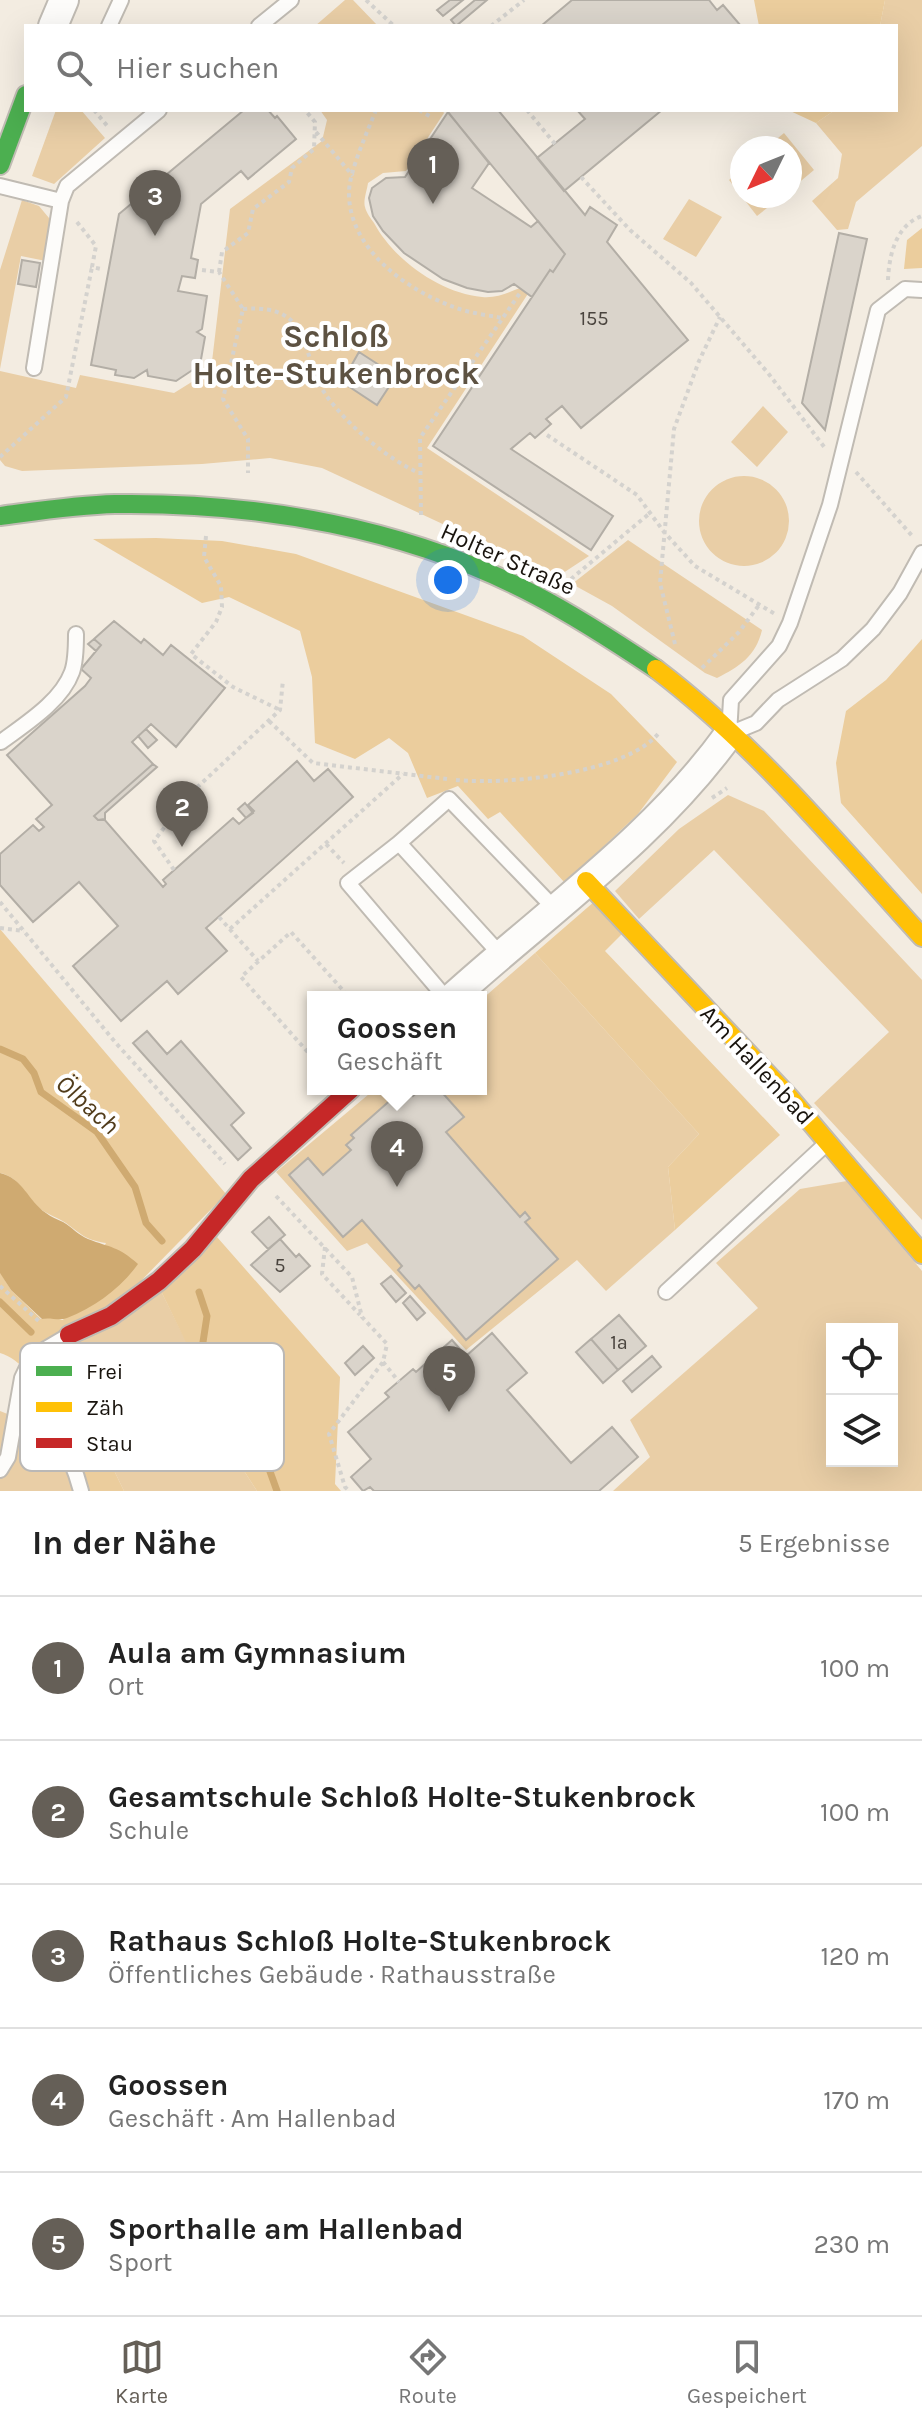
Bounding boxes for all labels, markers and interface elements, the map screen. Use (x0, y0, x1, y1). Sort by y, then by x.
search box (24, 24, 898, 112)
icon: search (52, 46, 96, 90)
text: Hier suchen (116, 50, 279, 86)
north arrow (730, 136, 802, 208)
pin: 1 (407, 138, 459, 204)
pin: 3 (129, 170, 181, 236)
house number: 155 (579, 307, 609, 330)
district label: Schloß Holte-Stukenbrock (192, 318, 480, 392)
street label: Holter Straße (436, 517, 580, 601)
your location (428, 560, 468, 600)
pin: 2 (156, 781, 208, 847)
popup (307, 991, 487, 1095)
street label: Am Hallenbad (695, 999, 819, 1131)
text: Goossen (337, 1010, 457, 1046)
text: Geschäft (337, 1046, 443, 1077)
water label: Ölbach (50, 1068, 126, 1141)
pin: 4 (371, 1121, 423, 1187)
house number: 5 (274, 1254, 286, 1277)
map controls (826, 1323, 898, 1467)
button: locate (826, 1323, 898, 1395)
house number: 1a (610, 1331, 628, 1354)
legend (20, 1343, 284, 1471)
pin: 5 (423, 1346, 475, 1412)
text: Frei (86, 1359, 123, 1385)
text: Zäh (86, 1395, 124, 1421)
button: layers (826, 1395, 898, 1467)
text: Stau (86, 1431, 133, 1457)
text: In der Nähe (32, 1523, 216, 1563)
text: 5 Ergebnisse (738, 1528, 890, 1559)
text: Aula am Gymnasium (108, 1635, 407, 1671)
text: 1 (53, 1653, 63, 1684)
text: 100 m (820, 1653, 890, 1684)
text: Ort (108, 1671, 144, 1702)
text: Gesamtschule Schloß Holte-Stukenbrock (108, 1779, 696, 1815)
text: 2 (50, 1797, 66, 1828)
text: 100 m (820, 1797, 890, 1828)
text: Schule (108, 1815, 189, 1846)
text: Rathaus Schloß Holte-Stukenbrock (108, 1923, 611, 1959)
text: 3 (50, 1941, 66, 1972)
text: 120 m (820, 1941, 890, 1972)
text: Öffentliches Gebäude · Rathausstraße (108, 1959, 556, 1990)
text: Goossen (108, 2067, 229, 2103)
text: 4 (50, 2085, 66, 2116)
text: 170 m (823, 2085, 890, 2116)
text: Geschäft · Am Hallenbad (108, 2103, 397, 2134)
text: Sporthalle am Hallenbad (108, 2211, 464, 2247)
text: 5 (50, 2229, 66, 2260)
text: 230 m (814, 2229, 890, 2260)
text: Sport (108, 2247, 172, 2278)
tab: Karte (115, 2335, 168, 2409)
tab: Route (398, 2335, 457, 2409)
tab: Gespeichert (687, 2335, 807, 2409)

